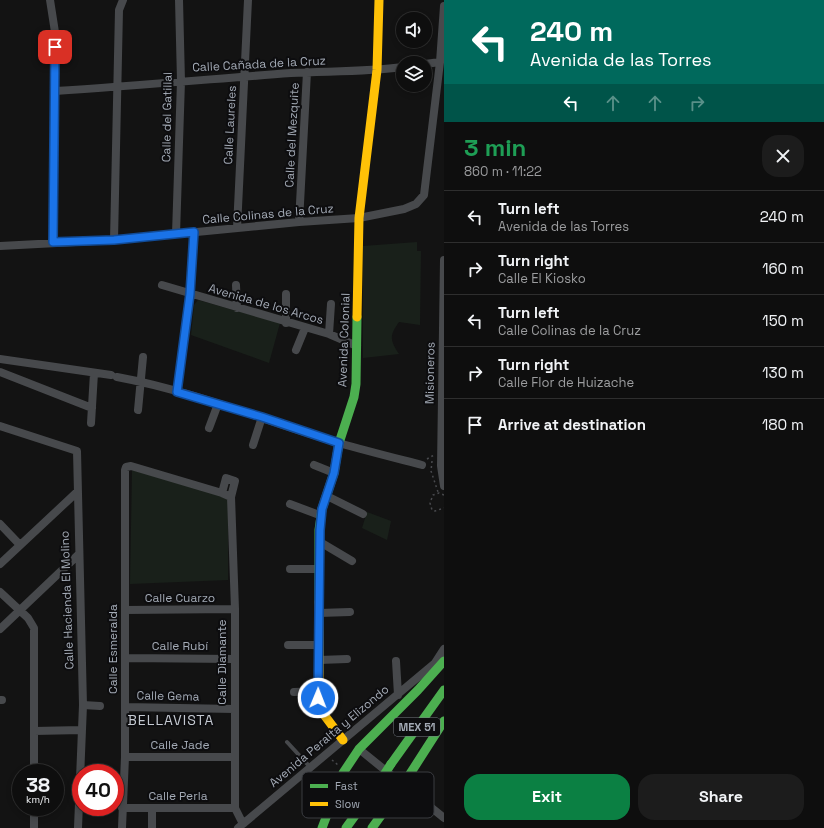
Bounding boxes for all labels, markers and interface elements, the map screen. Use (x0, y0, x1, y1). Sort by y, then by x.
map controls (396, 12, 432, 92)
button: sound (396, 12, 432, 48)
text: 240 m (530, 13, 613, 49)
icon: left (464, 16, 516, 68)
pin (38, 30, 72, 64)
icon: arrive (44, 36, 66, 58)
text: Avenida de las Torres (530, 48, 712, 71)
street label: Calle Cañada de la Cruz (192, 53, 326, 75)
button: layers (396, 56, 432, 92)
street label: Calle del Gatillal (158, 72, 176, 162)
street label: Calle del Mezquite (281, 82, 303, 188)
street label: Calle Laureles (220, 85, 240, 165)
icon: left (560, 92, 582, 114)
icon: ahead (602, 92, 624, 114)
icon: ahead (644, 92, 666, 114)
icon: right (686, 92, 708, 114)
text: 3 min (464, 132, 526, 163)
button: close (762, 135, 804, 177)
text: 860 m · 11:22 (464, 163, 542, 180)
text: Turn left (498, 199, 560, 218)
street label: Calle Colinas de la Cruz (202, 200, 334, 228)
icon: left (464, 206, 486, 228)
text: 240 m (760, 207, 804, 226)
text: Avenida de las Torres (498, 218, 629, 235)
text: Turn right (498, 251, 569, 270)
icon: right (464, 258, 486, 280)
text: 160 m (762, 259, 804, 278)
text: Calle El Kiosko (498, 270, 586, 287)
street label: Avenida de los Arcos (207, 280, 325, 328)
street label: Avenida Colonial (334, 293, 354, 387)
text: Turn left (498, 303, 560, 322)
icon: left (464, 310, 486, 332)
text: 150 m (762, 311, 804, 330)
text: Calle Colinas de la Cruz (498, 322, 641, 339)
street label: Misioneros (421, 342, 439, 404)
text: Turn right (498, 355, 569, 374)
icon: right (464, 362, 486, 384)
text: 130 m (762, 363, 804, 382)
text: Calle Flor de Huizache (498, 374, 634, 391)
icon: arrive (464, 414, 486, 436)
text: Arrive at destination (498, 415, 646, 434)
text: 180 m (762, 415, 804, 434)
street label: Calle Hacienda El Molino (57, 530, 77, 670)
street label: Calle Cuarzo (145, 590, 215, 606)
street label: Calle Esmeralda (105, 604, 121, 694)
street label: Calle Diamante (214, 619, 230, 705)
street label: Calle Rubí (152, 638, 208, 654)
position arrow (297, 677, 339, 719)
street label: Avenida Peralta y Elizondo (266, 681, 392, 791)
street label: Calle Gema (136, 687, 200, 705)
district label: BELLAVISTA (128, 711, 214, 729)
road number: MEX 51 (394, 718, 440, 736)
street label: Calle Jade (150, 737, 210, 753)
speed limit sign: 40 (72, 764, 124, 816)
text: 38 (26, 772, 50, 798)
legend (302, 772, 434, 818)
button: Exit (464, 774, 630, 820)
button: Share (638, 774, 804, 820)
text: Fast (335, 779, 358, 793)
street label: Calle Perla (148, 788, 208, 804)
text: km/h (26, 793, 50, 806)
text: Slow (335, 797, 360, 811)

